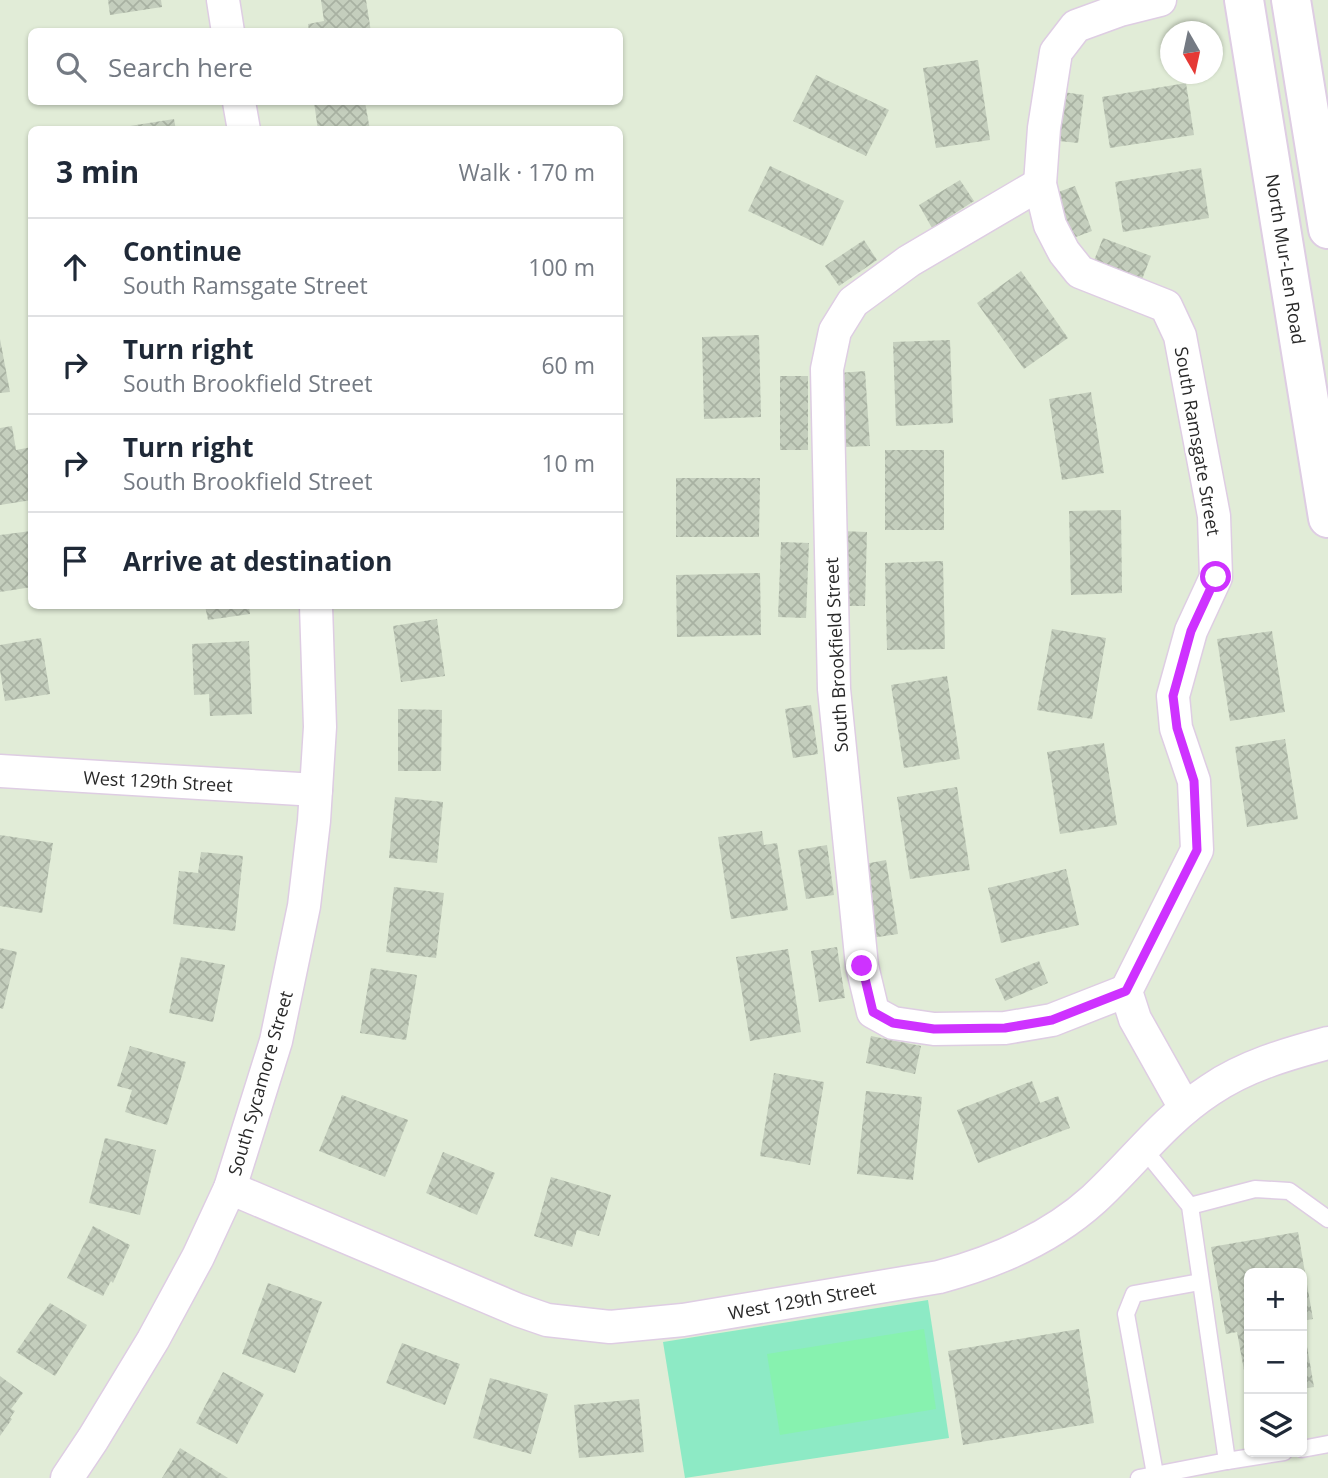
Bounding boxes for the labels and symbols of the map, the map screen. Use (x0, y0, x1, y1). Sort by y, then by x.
north arrow (1160, 21, 1223, 84)
street label: North Mur-Len Road (1261, 172, 1311, 346)
street label: South Ramsgate Street (1170, 345, 1226, 537)
street label: South Brookfield Street (819, 557, 853, 753)
route start (1200, 561, 1231, 592)
street label: West 129th Street (83, 765, 233, 797)
route end (846, 950, 877, 981)
street label: South Sycamore Street (222, 988, 298, 1178)
street label: West 129th Street (726, 1275, 878, 1325)

